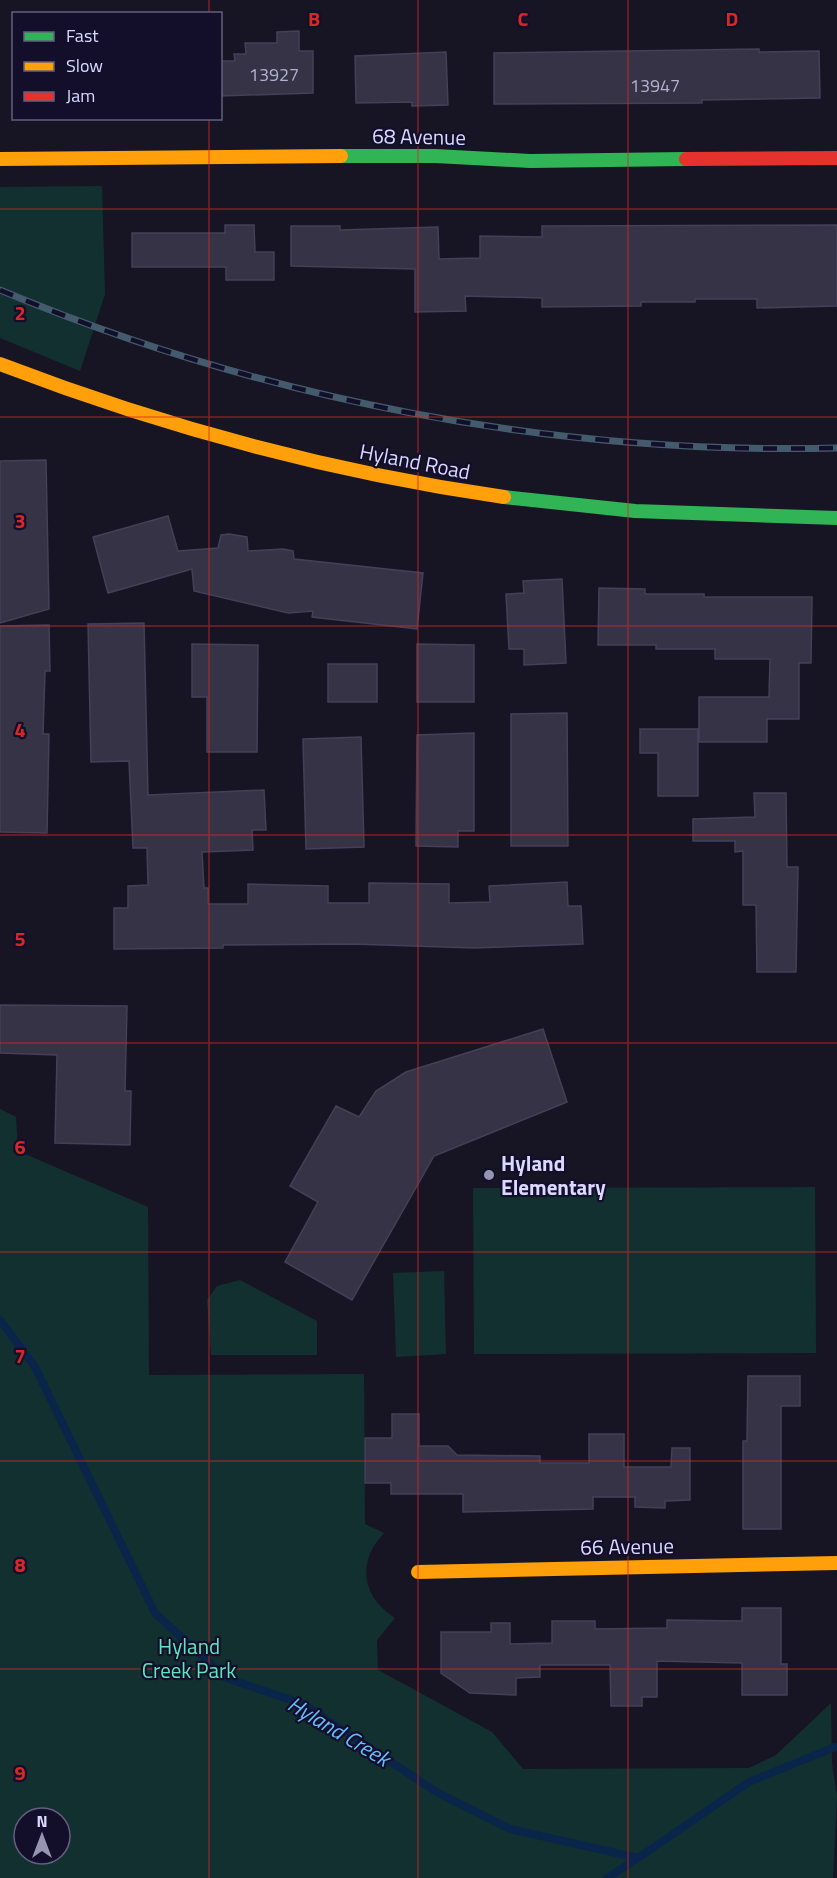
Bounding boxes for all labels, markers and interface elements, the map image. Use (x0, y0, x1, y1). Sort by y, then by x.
text: B (308, 3, 320, 34)
text: C (518, 3, 529, 34)
text: D (726, 3, 738, 34)
legend (12, 12, 222, 120)
text: Fast (66, 22, 99, 49)
text: Slow (66, 52, 103, 79)
house number: 13927 (249, 61, 299, 88)
house number: 13947 (630, 72, 680, 99)
text: Jam (66, 82, 95, 109)
street label: 68 Avenue (372, 119, 466, 153)
text: 2 (14, 297, 26, 328)
street label: Hyland Road (357, 435, 473, 487)
text: 3 (14, 505, 26, 536)
text: 4 (14, 714, 26, 745)
text: 5 (14, 923, 26, 954)
text: 6 (14, 1131, 26, 1162)
place label: Hyland Elementary (501, 1147, 606, 1203)
marker: Hyland Elementary (482, 1168, 496, 1182)
text: 7 (14, 1340, 26, 1371)
street label: 66 Avenue (580, 1529, 674, 1563)
text: 8 (14, 1549, 26, 1580)
park label: Hyland Creek Park (142, 1630, 236, 1686)
water label: Hyland Creek (281, 1687, 399, 1776)
text: 9 (14, 1757, 26, 1788)
north arrow (12, 1806, 72, 1866)
text: N (36, 1809, 48, 1833)

